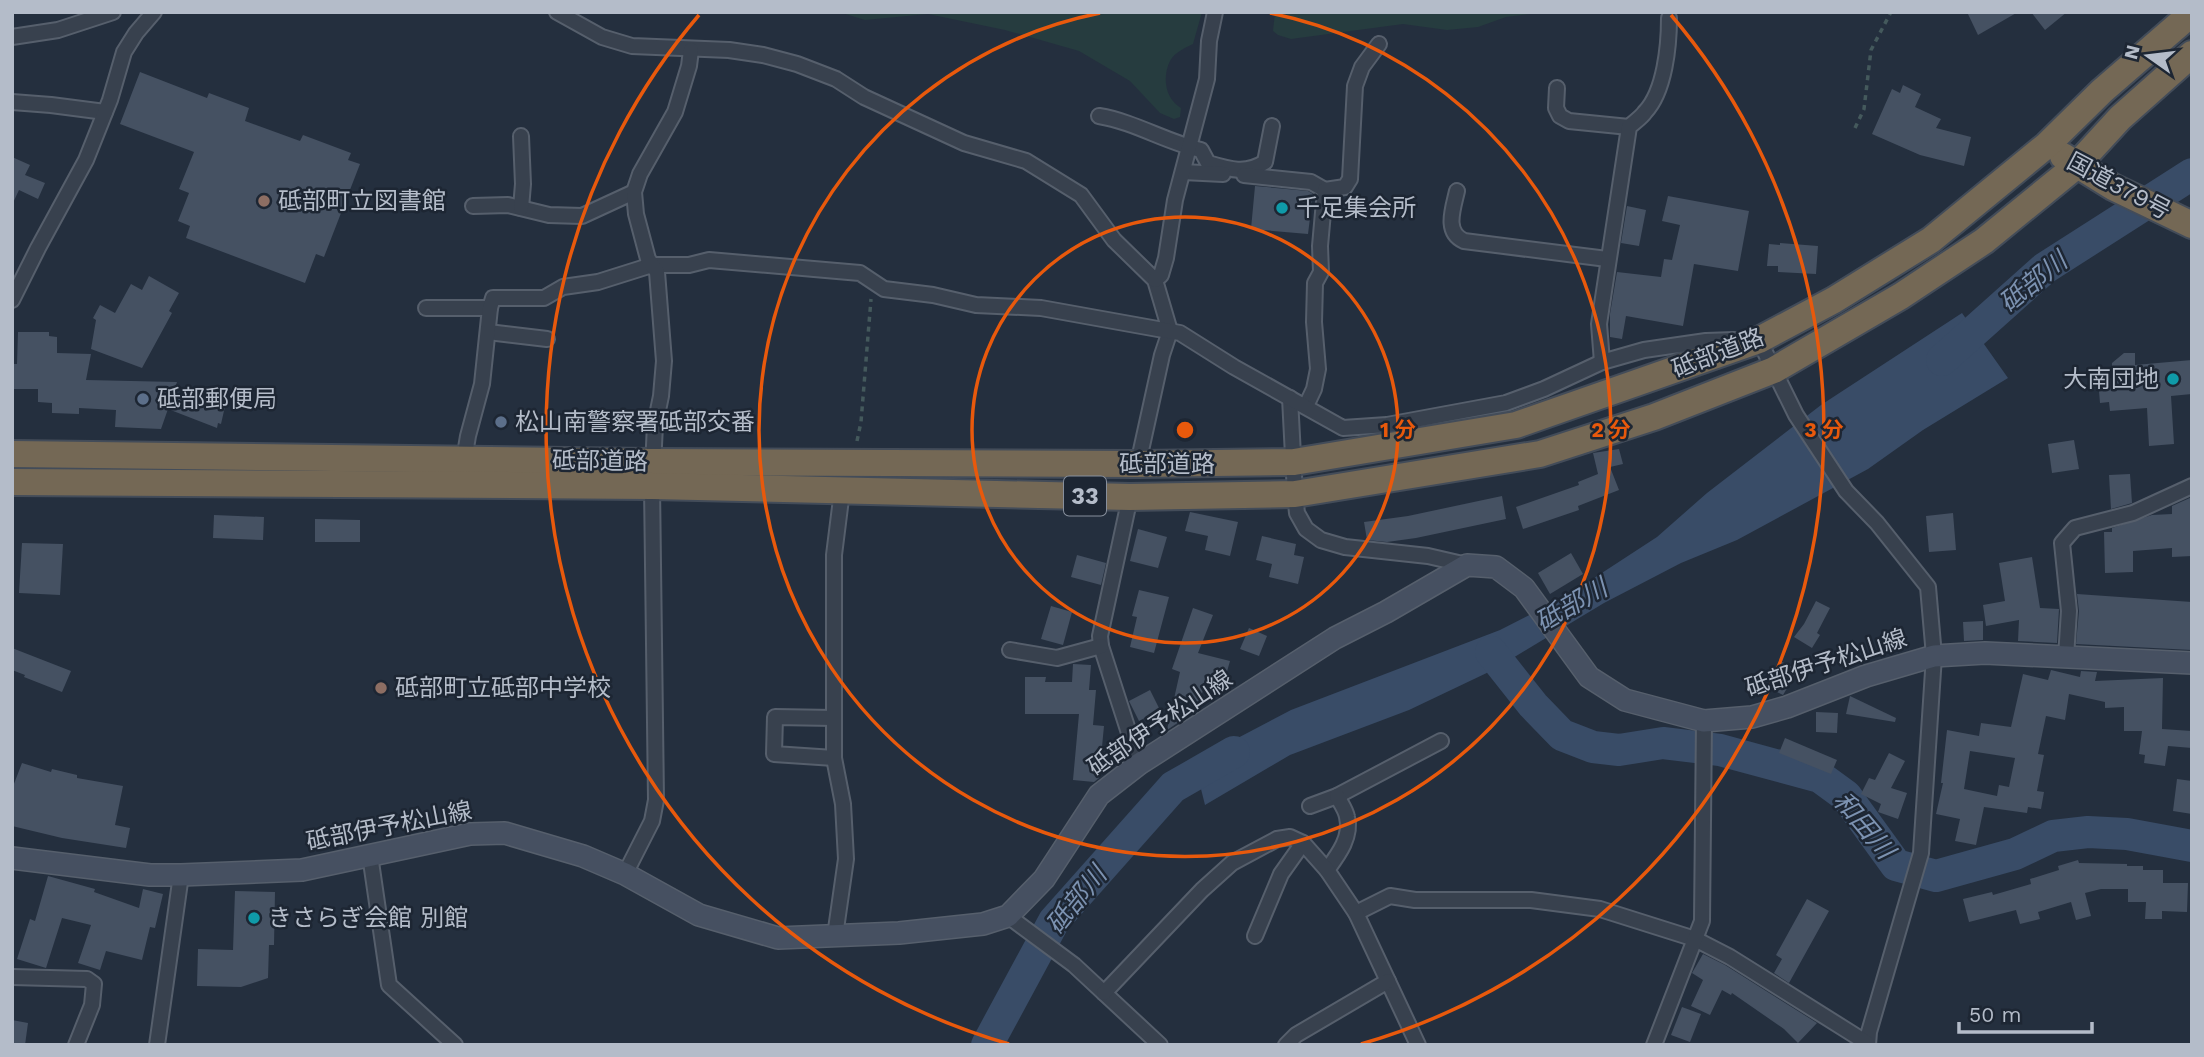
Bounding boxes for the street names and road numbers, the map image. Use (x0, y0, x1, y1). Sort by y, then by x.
street label: 国道379号 (2062, 147, 2176, 225)
street label: 砥部道路 (1668, 323, 1768, 383)
street label: 砥部道路 (552, 446, 648, 476)
street label: 砥部道路 (1119, 450, 1215, 478)
road number: 33 (1064, 476, 1106, 516)
street label: 砥部伊予松山線 (1742, 624, 1910, 702)
street label: 砥部伊予松山線 (1083, 664, 1237, 782)
street label: 砥部伊予松山線 (304, 796, 474, 856)

